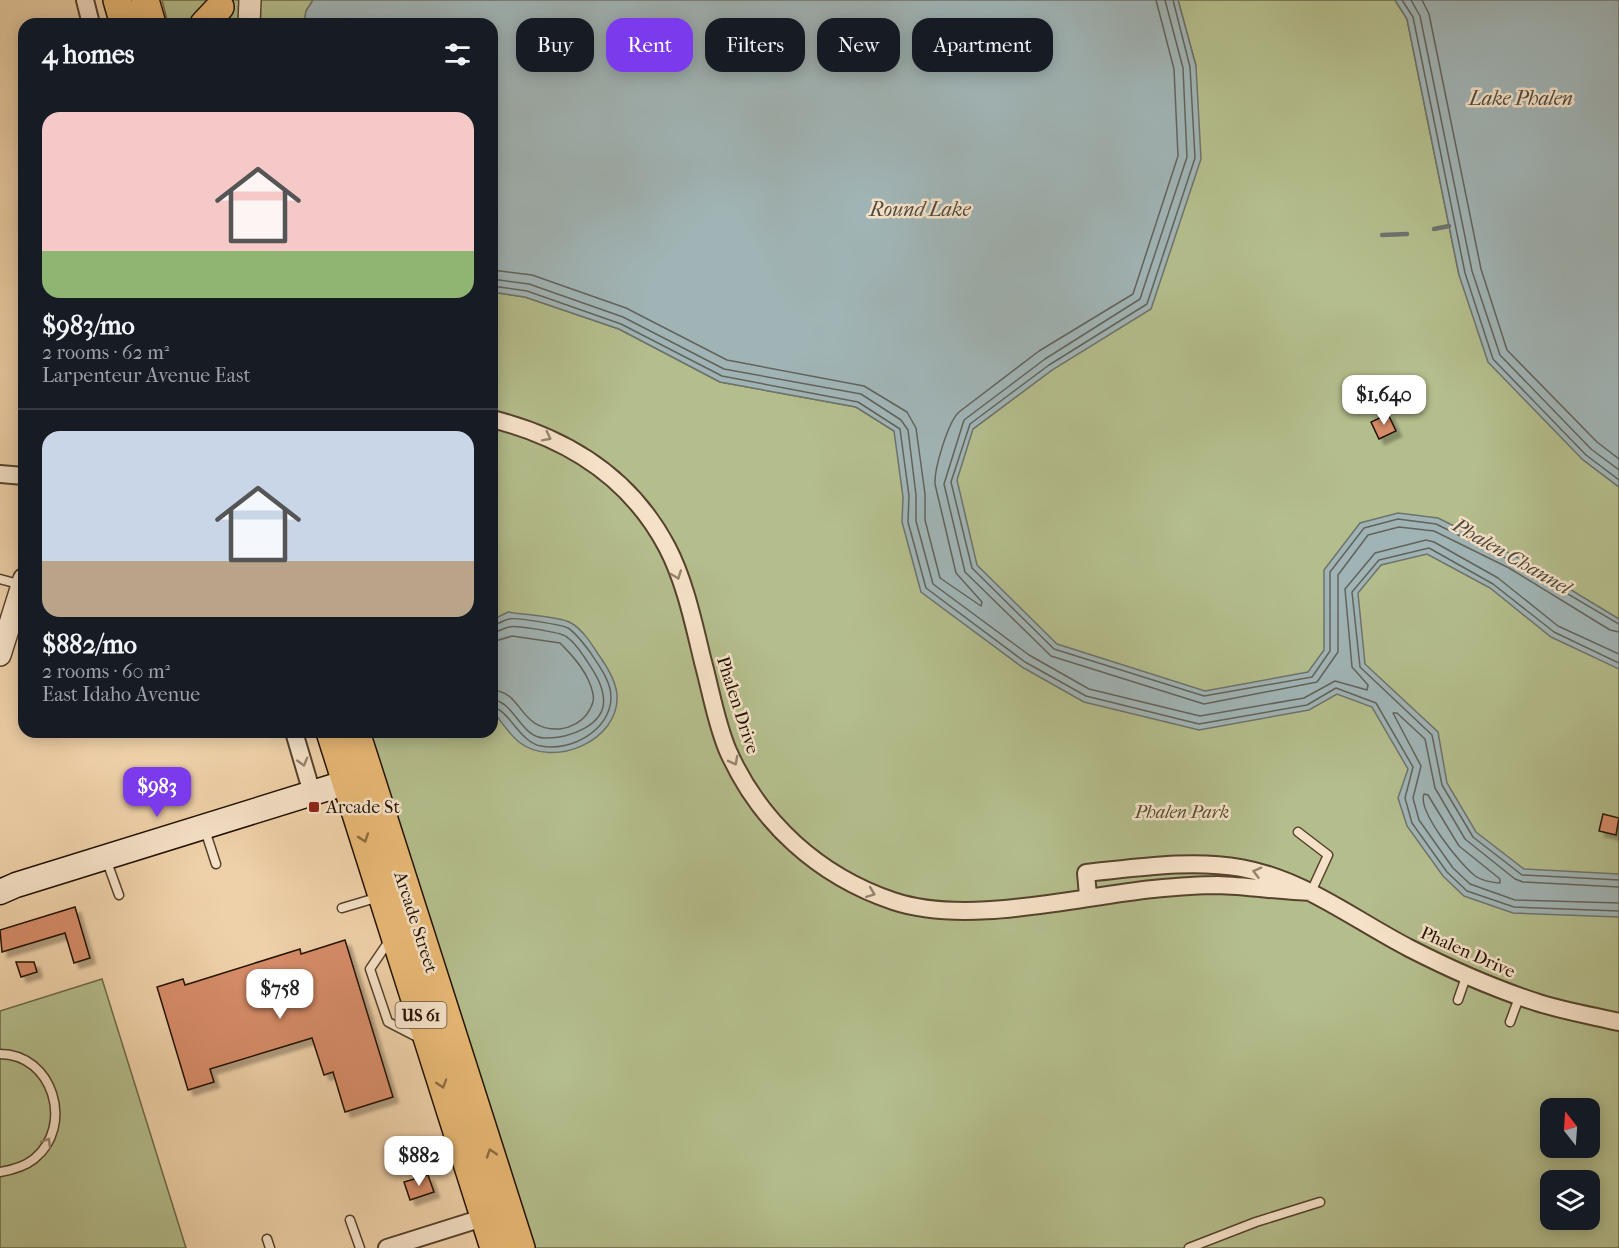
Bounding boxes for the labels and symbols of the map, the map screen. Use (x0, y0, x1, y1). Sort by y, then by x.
water label: Lake Phalen (1467, 87, 1573, 110)
water label: Round Lake (867, 198, 972, 221)
pin: $1,640 (1335, 375, 1433, 426)
one-way arrow (541, 430, 552, 441)
water label: Phalen Channel (1448, 513, 1577, 601)
one-way arrow (670, 569, 683, 580)
street label: Phalen Drive (712, 654, 763, 757)
one-way arrow (727, 755, 738, 765)
one-way arrow (296, 757, 308, 767)
pin: $983 (121, 767, 193, 818)
place label: Arcade St (325, 797, 400, 818)
marker: Arcade St (307, 800, 321, 814)
park label: Phalen Park (1134, 802, 1229, 823)
one-way arrow (356, 832, 369, 843)
one-way arrow (1252, 867, 1262, 879)
street label: Arcade Street (389, 868, 442, 976)
one-way arrow (865, 885, 876, 898)
street label: Phalen Drive (1417, 922, 1518, 983)
pin: $758 (244, 969, 316, 1020)
road number: US 61 (396, 1002, 446, 1028)
one-way arrow (435, 1078, 448, 1089)
north arrow (1540, 1098, 1600, 1158)
pin: $882 (383, 1136, 455, 1187)
one-way arrow (39, 1138, 51, 1148)
one-way arrow (486, 1148, 498, 1159)

